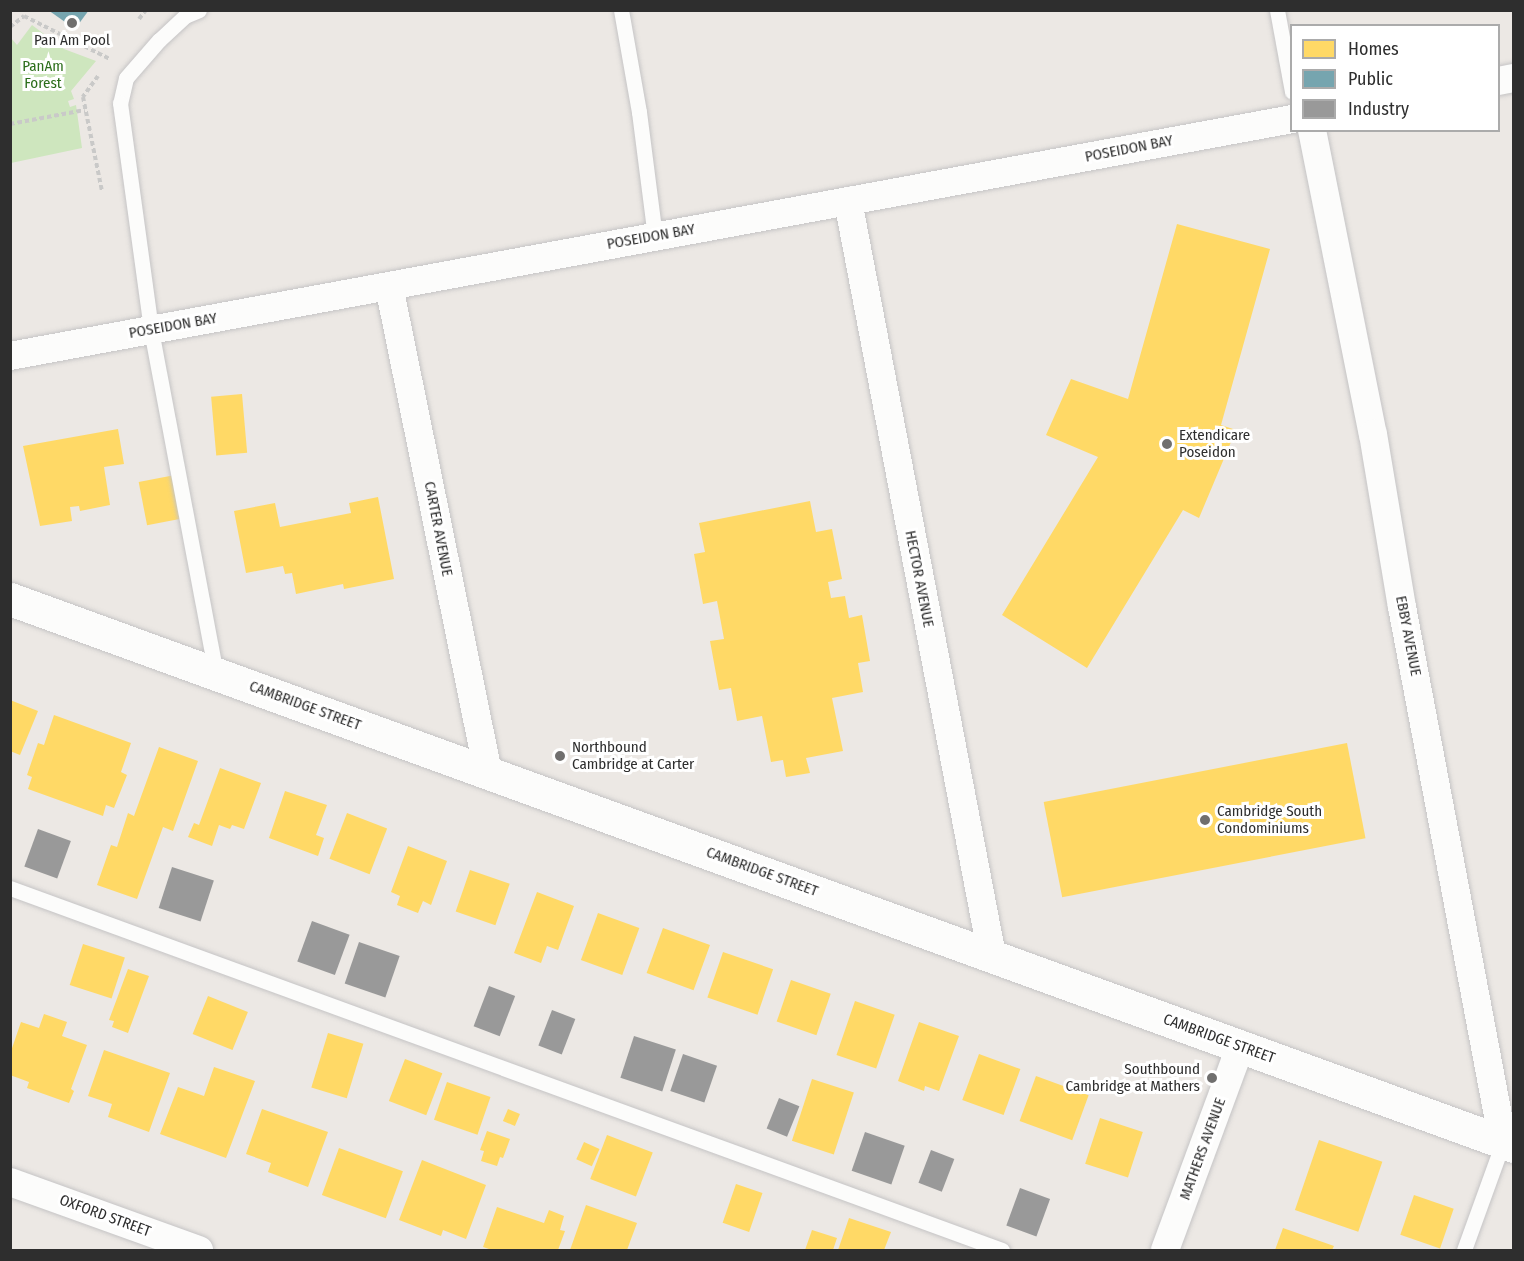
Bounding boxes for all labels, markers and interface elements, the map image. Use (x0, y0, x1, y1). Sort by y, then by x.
marker: Pan Am Pool (65, 16, 79, 30)
legend (1290, 24, 1500, 132)
place label: Pan Am Pool (34, 32, 110, 50)
text: Homes (1348, 38, 1399, 60)
park label: PanAm Forest (22, 57, 64, 92)
text: Public (1348, 68, 1393, 90)
text: Industry (1348, 98, 1409, 120)
street label: POSEIDON BAY (1084, 132, 1174, 166)
street label: POSEIDON BAY (606, 220, 696, 254)
street label: POSEIDON BAY (128, 309, 218, 343)
place label: Extendicare Poseidon (1179, 426, 1250, 461)
marker: Extendicare Poseidon (1160, 437, 1174, 451)
street label: CARTER AVENUE (420, 480, 456, 578)
street label: HECTOR AVENUE (901, 529, 937, 629)
street label: EBBY AVENUE (1391, 594, 1425, 678)
street label: CAMBRIDGE STREET (247, 677, 363, 735)
place label: Northbound Cambridge at Carter (572, 738, 694, 773)
marker: Northbound Cambridge at Carter (553, 749, 567, 763)
place label: Cambridge South Condominiums (1217, 802, 1322, 837)
marker: Cambridge South Condominiums (1198, 813, 1212, 827)
street label: CAMBRIDGE STREET (704, 843, 820, 901)
street label: CAMBRIDGE STREET (1161, 1010, 1277, 1068)
place label: Southbound Cambridge at Mathers (1065, 1060, 1200, 1095)
marker: Southbound Cambridge at Mathers (1205, 1071, 1219, 1085)
street label: MATHERS AVENUE (1176, 1096, 1230, 1202)
street label: OXFORD STREET (57, 1191, 153, 1241)

